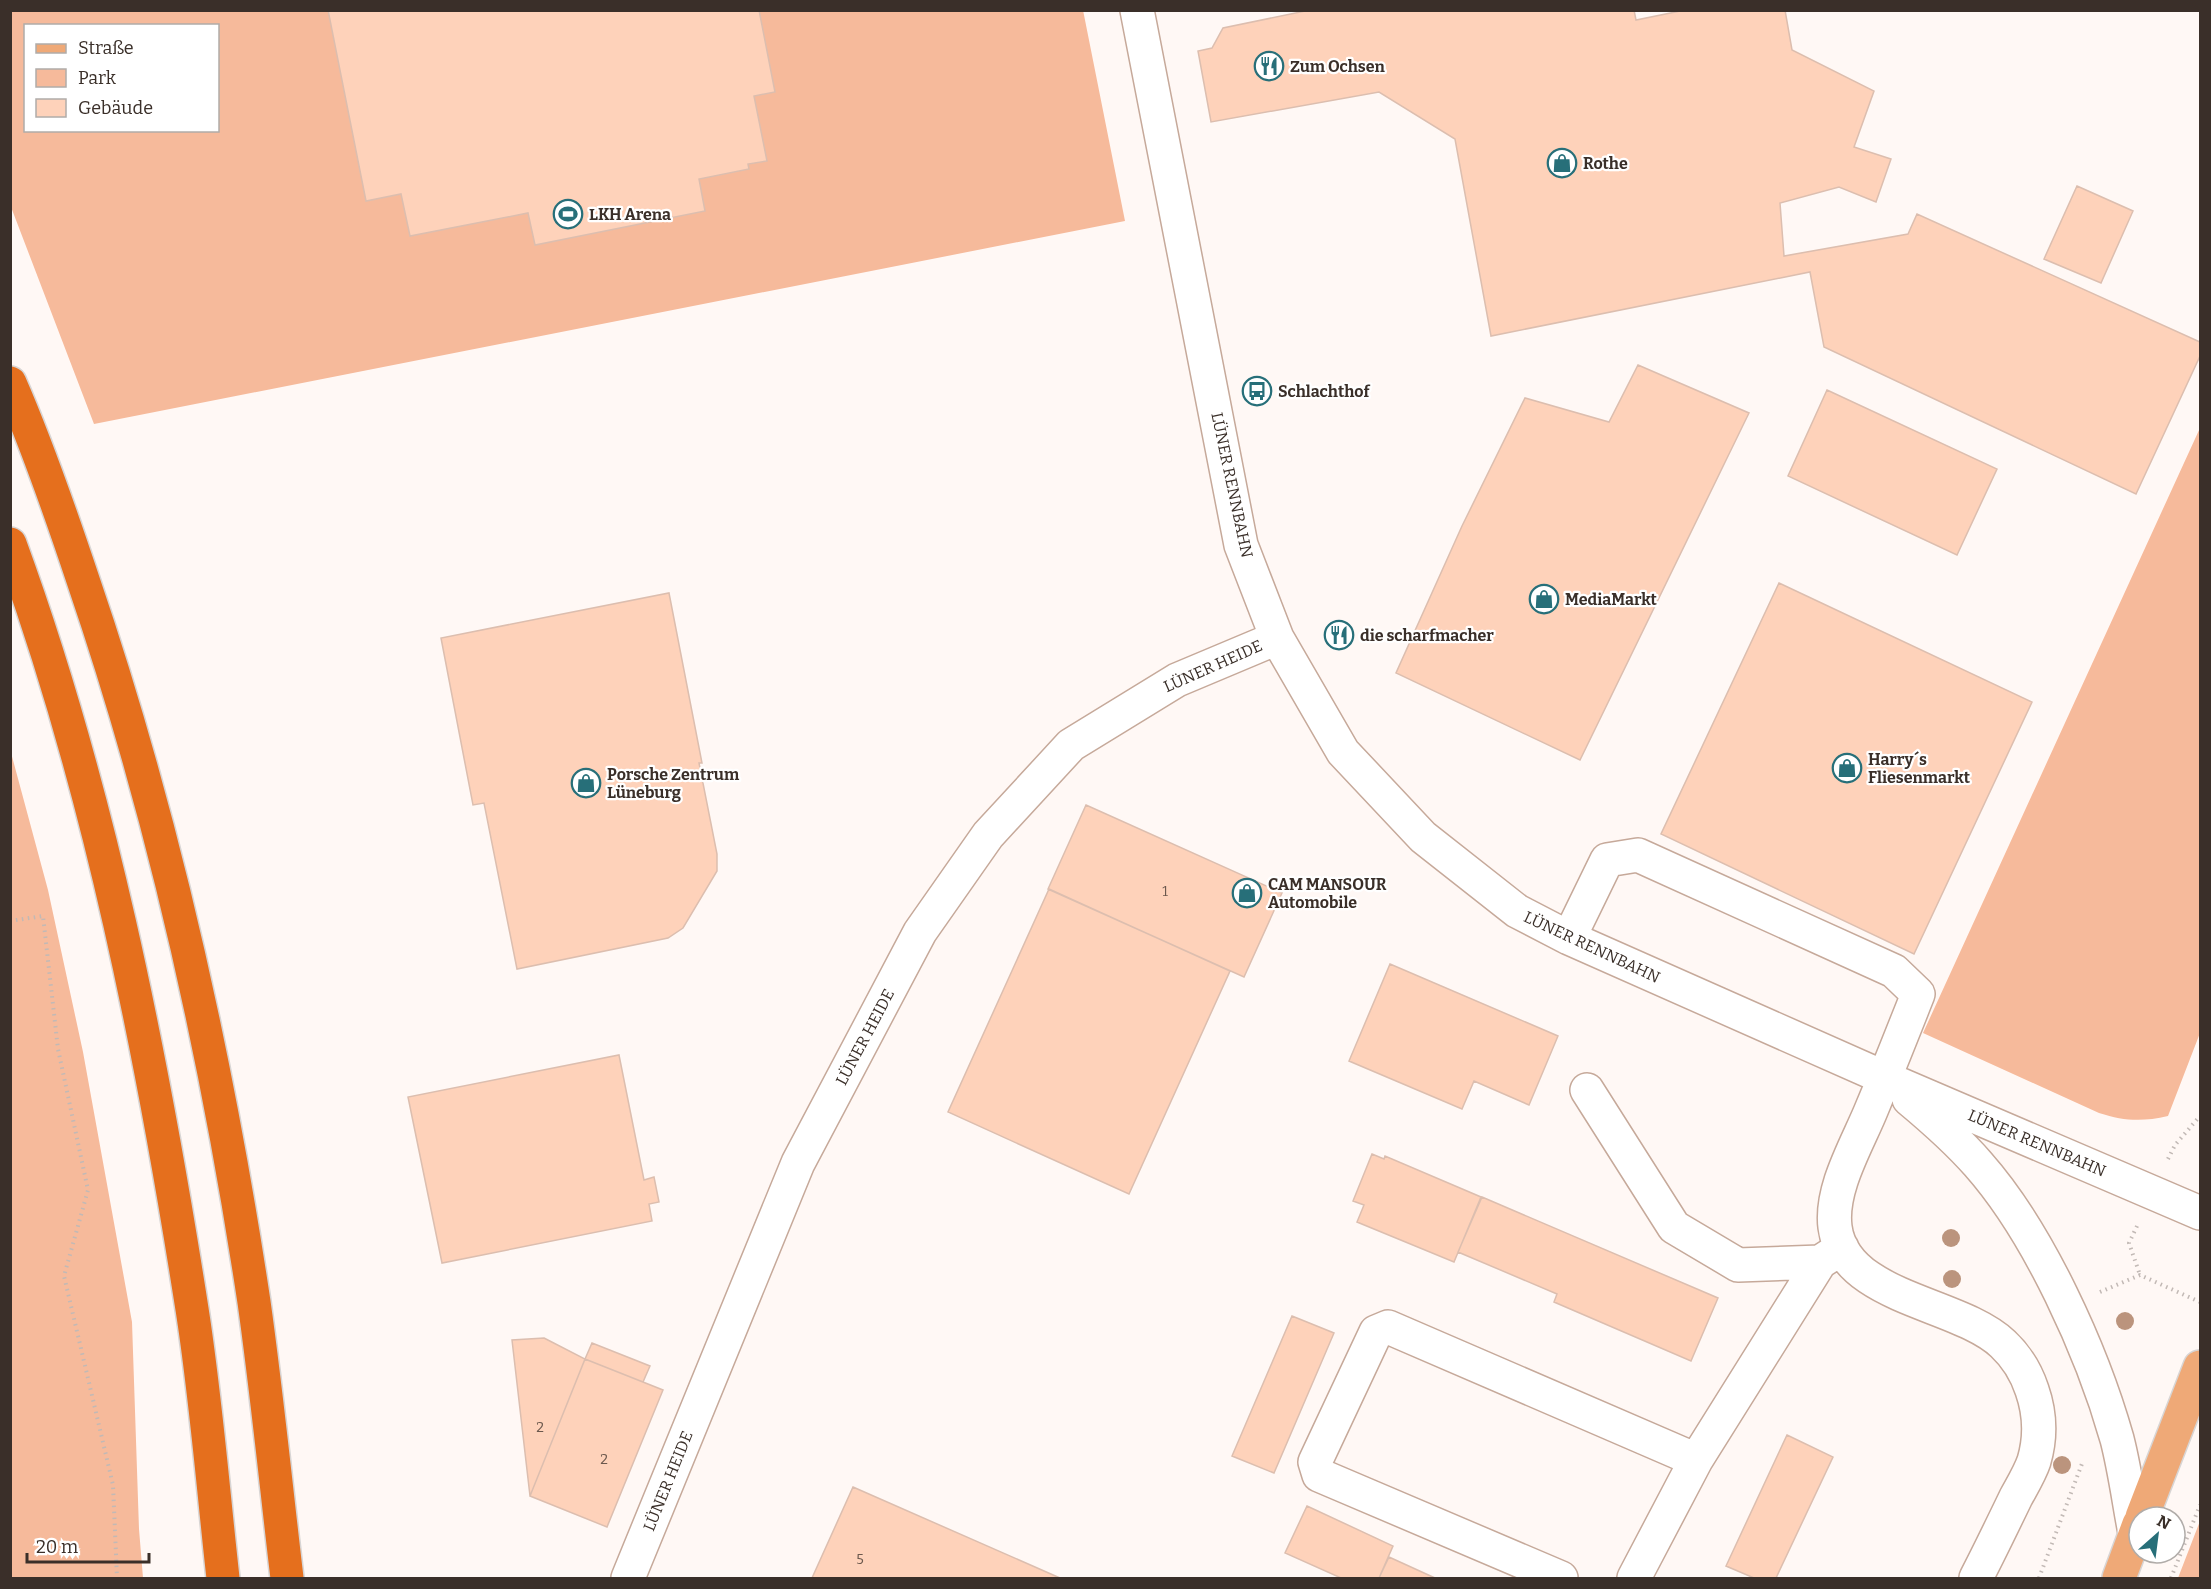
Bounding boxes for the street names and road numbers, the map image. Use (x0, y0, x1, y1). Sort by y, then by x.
street label: LÜNER RENNBAHN (1207, 411, 1257, 560)
street label: LÜNER HEIDE (1161, 636, 1265, 696)
street label: LÜNER RENNBAHN (1521, 907, 1663, 987)
street label: LÜNER HEIDE (832, 986, 898, 1088)
street label: LÜNER RENNBAHN (1965, 1105, 2109, 1181)
street label: LÜNER HEIDE (639, 1428, 697, 1534)

